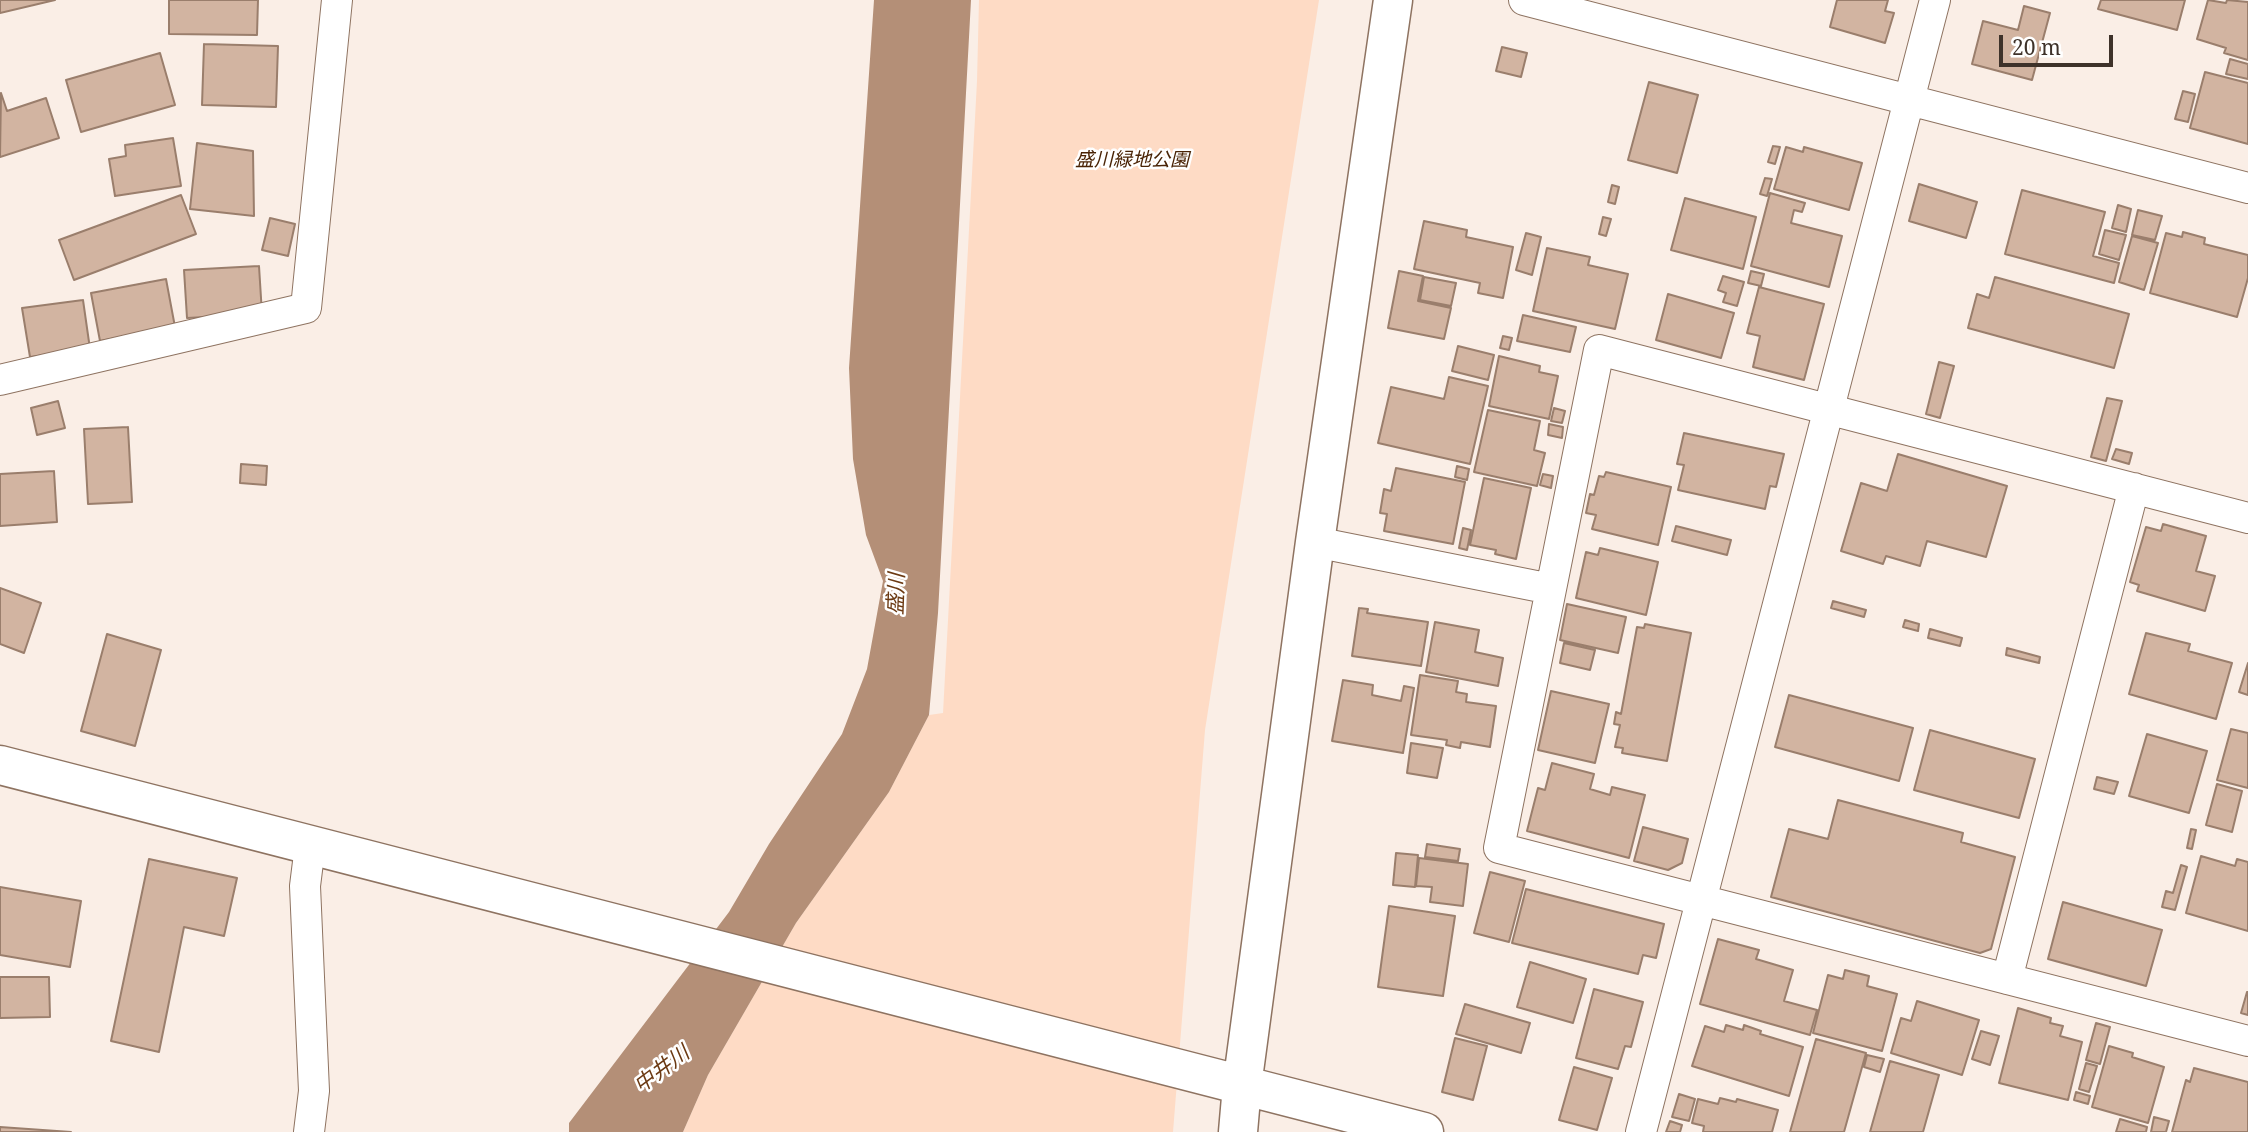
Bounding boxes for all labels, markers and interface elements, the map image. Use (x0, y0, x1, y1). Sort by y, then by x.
scale bar (2003, 21, 2117, 65)
text: 20 m (2012, 33, 2061, 61)
park label: 盛川緑地公園 (1075, 150, 1189, 172)
water label: 盛川 (884, 573, 910, 615)
water label: 中井川 (629, 1041, 695, 1099)

